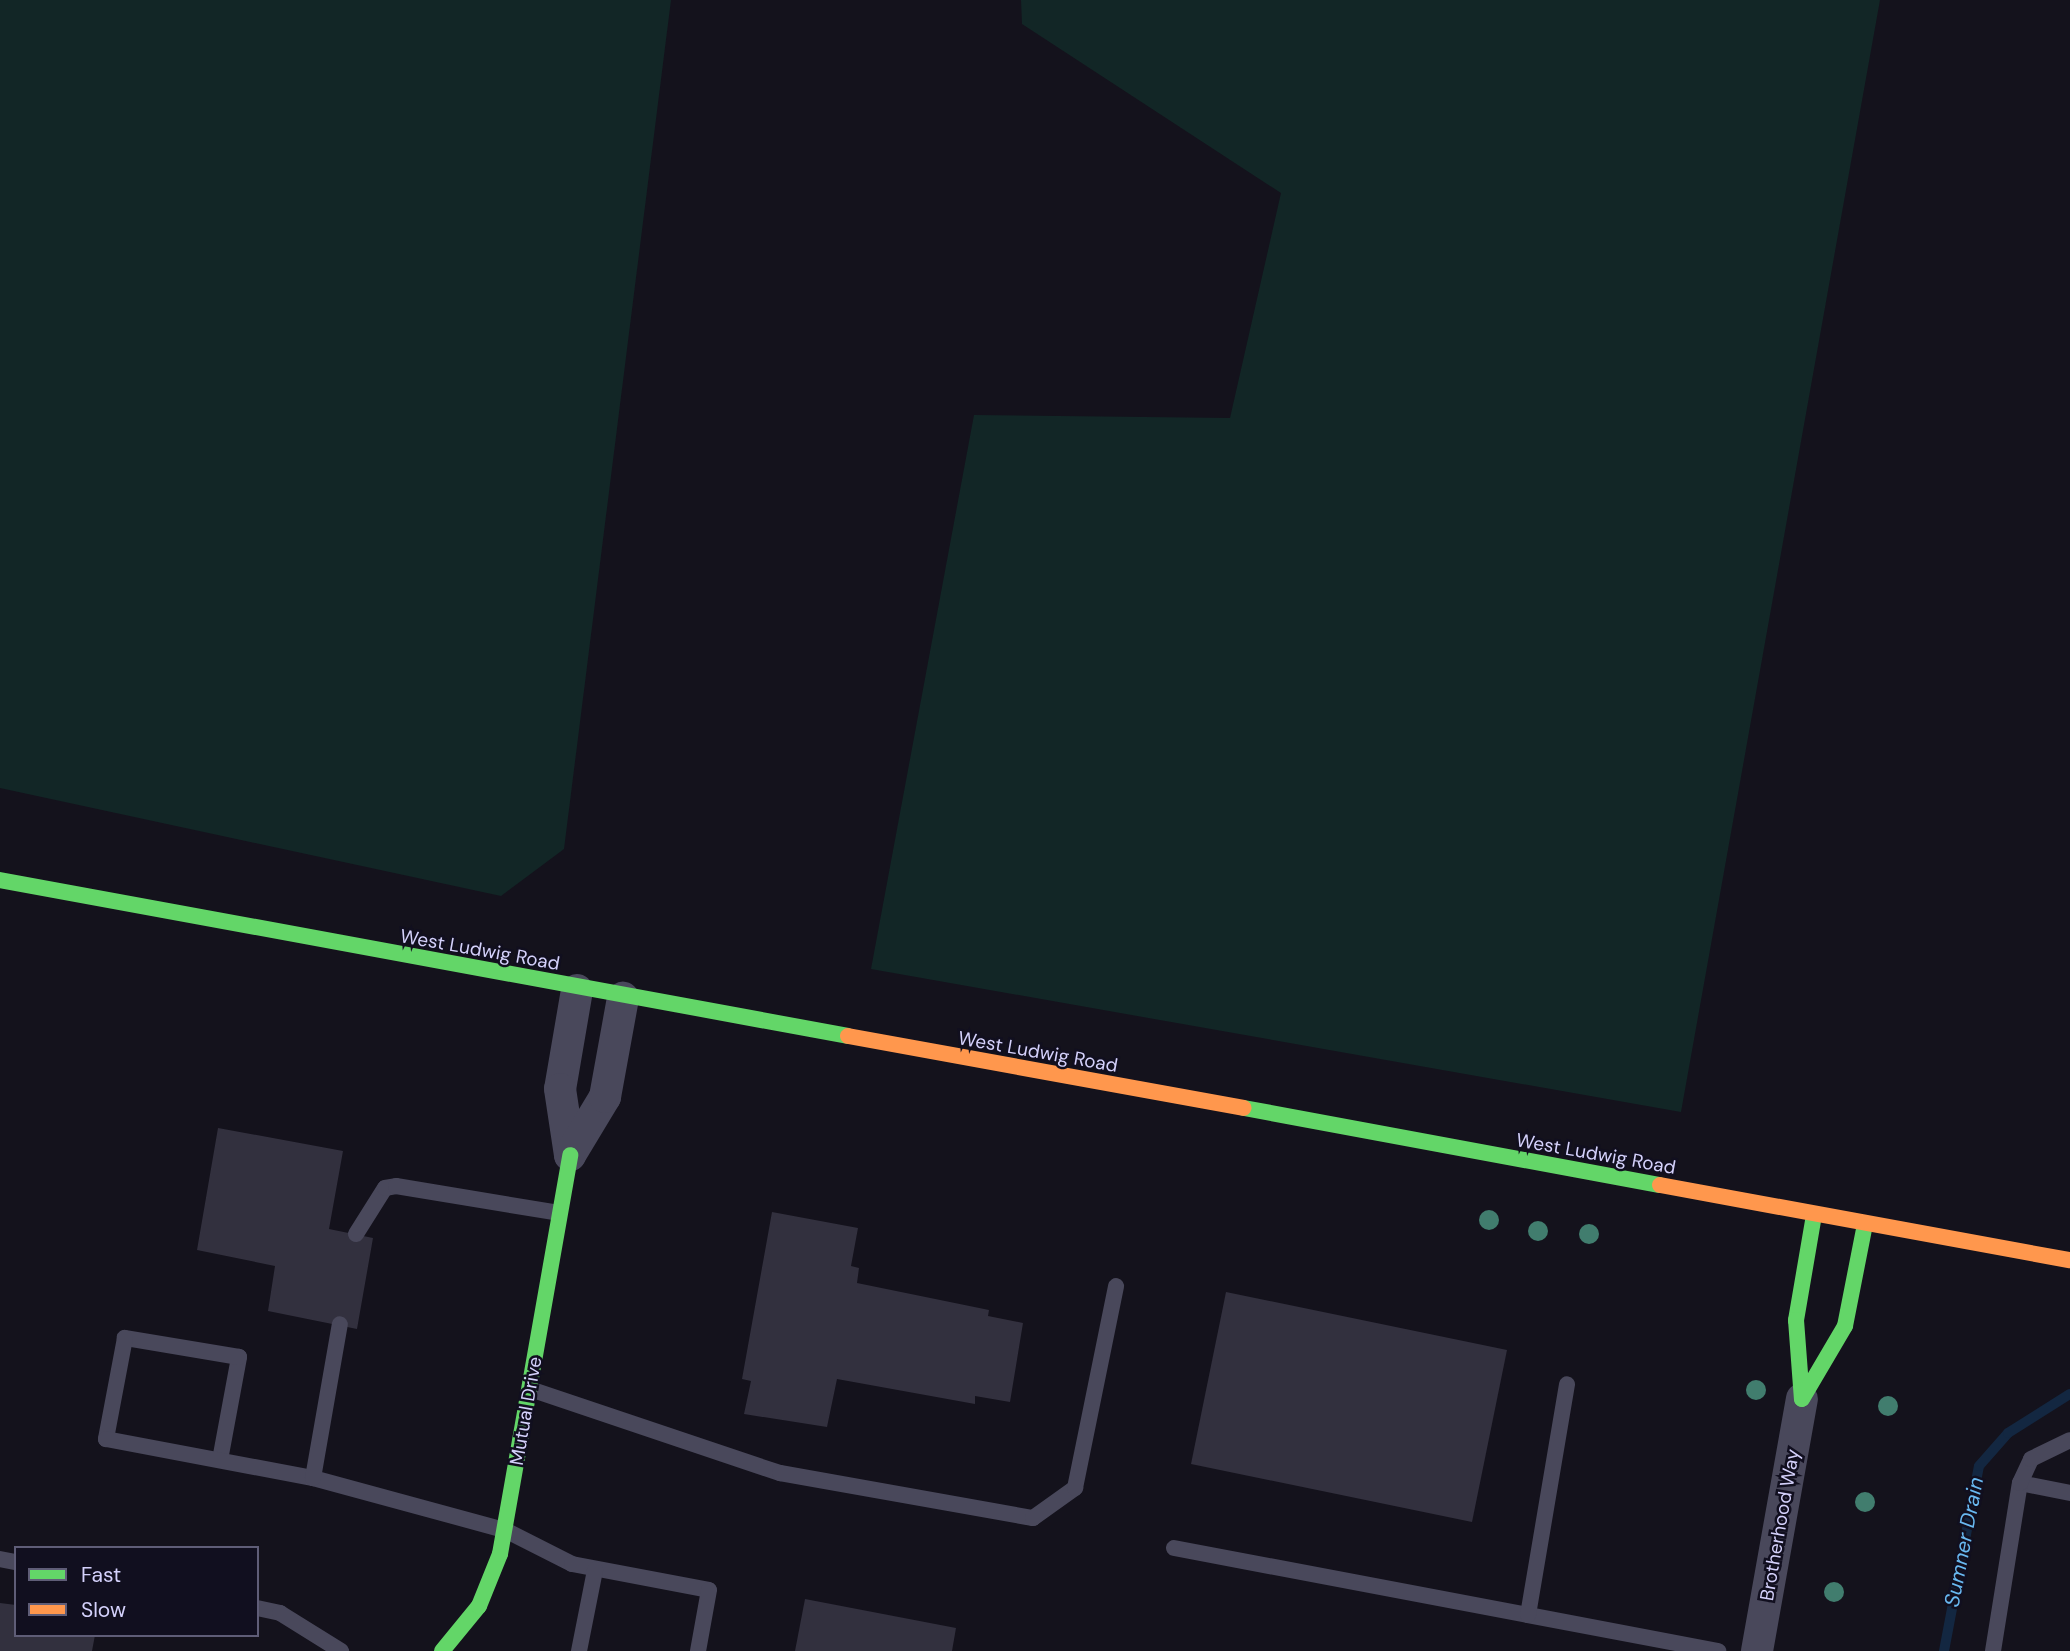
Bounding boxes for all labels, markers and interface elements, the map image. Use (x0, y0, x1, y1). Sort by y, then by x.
street label: West Ludwig Road (398, 925, 562, 975)
street label: West Ludwig Road (956, 1027, 1120, 1077)
street label: West Ludwig Road (1514, 1129, 1678, 1179)
street label: Mutual Drive (505, 1355, 547, 1467)
street label: Brotherhood Way (1755, 1447, 1805, 1603)
water label: Sumner Drain (1939, 1475, 1989, 1609)
legend (14, 1546, 259, 1637)
text: Fast (81, 1561, 121, 1589)
text: Slow (81, 1596, 126, 1624)

